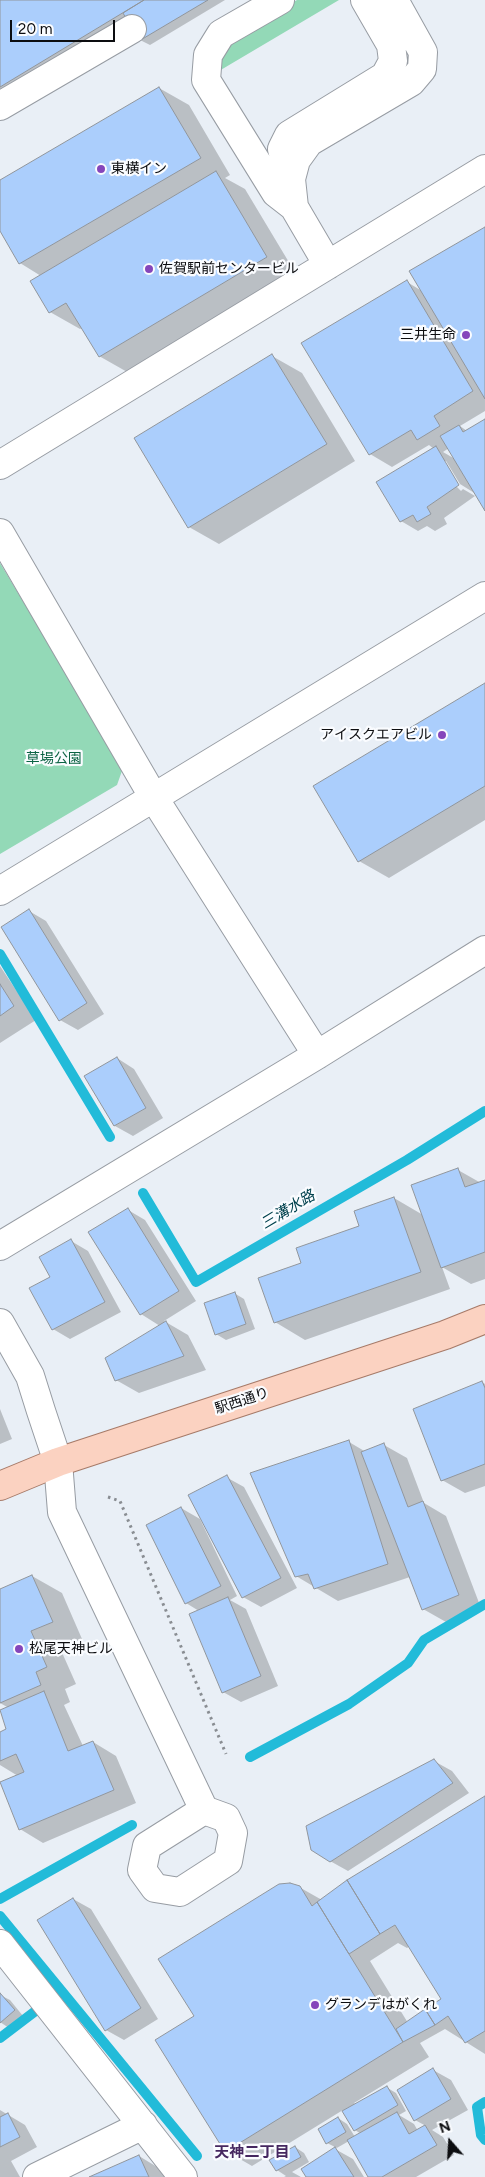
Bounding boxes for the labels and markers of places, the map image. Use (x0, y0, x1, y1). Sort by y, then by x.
place label: 東横イン (111, 161, 167, 177)
marker: 東横イン (95, 163, 107, 175)
place label: 佐賀駅前センタービル (159, 261, 299, 277)
marker: 佐賀駅前センタービル (143, 263, 155, 275)
place label: 三井生命 (400, 327, 456, 343)
marker: 三井生命 (460, 329, 472, 341)
place label: アイスクエアビル (320, 727, 432, 743)
marker: アイスクエアビル (436, 729, 448, 741)
place label: 松尾天神ビル (29, 1641, 113, 1657)
marker: 松尾天神ビル (13, 1643, 25, 1655)
place label: グランデはがくれ (325, 1997, 437, 2013)
marker: グランデはがくれ (309, 1999, 321, 2011)

